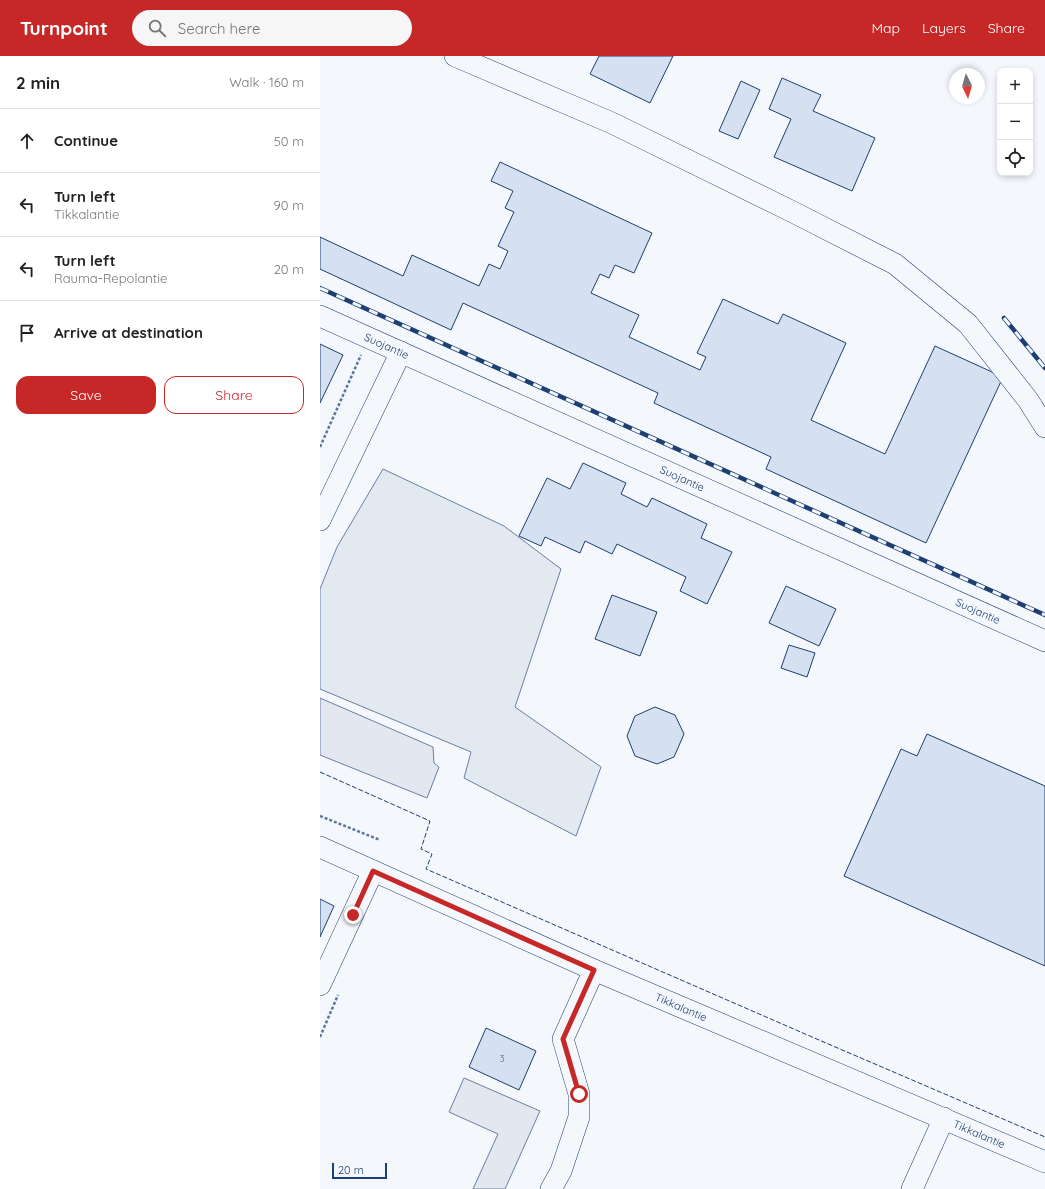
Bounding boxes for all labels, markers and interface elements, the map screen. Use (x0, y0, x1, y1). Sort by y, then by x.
search box (132, 10, 412, 46)
text: Turnpoint (20, 16, 108, 40)
icon: search (146, 17, 168, 39)
text: Search here (178, 19, 261, 38)
text: Map (871, 19, 900, 37)
text: Layers (922, 19, 966, 37)
text: Share (988, 19, 1025, 37)
north arrow (949, 68, 985, 104)
map controls (997, 68, 1033, 176)
button: + (997, 68, 1033, 104)
text: 2 min (16, 72, 60, 93)
text: Walk · 160 m (229, 74, 304, 90)
button: − (997, 104, 1033, 140)
icon: ahead (16, 130, 38, 152)
text: Continue (54, 131, 118, 150)
text: 50 m (274, 133, 304, 149)
button: locate (997, 140, 1033, 176)
text: Turn left (54, 187, 116, 206)
icon: left (16, 194, 38, 216)
text: 90 m (274, 197, 304, 213)
text: Tikkalantie (54, 206, 119, 222)
text: Turn left (54, 251, 116, 270)
icon: left (16, 258, 38, 280)
text: 20 m (274, 261, 304, 277)
text: Rauma-Repolantie (54, 270, 167, 286)
icon: arrive (16, 322, 38, 344)
text: Arrive at destination (54, 323, 203, 342)
street label: Suojantie (362, 330, 411, 362)
button: Save (16, 376, 156, 414)
button: Share (164, 376, 304, 414)
street label: Suojantie (658, 462, 707, 494)
street label: Suojantie (953, 595, 1002, 627)
route end (344, 906, 362, 924)
street label: Tikkalantie (653, 990, 709, 1024)
house number: 3 (500, 1053, 505, 1064)
route start (570, 1085, 588, 1103)
street label: Tikkalantie (951, 1117, 1007, 1151)
scale bar (332, 1161, 387, 1180)
text: 20 m (338, 1163, 364, 1177)

